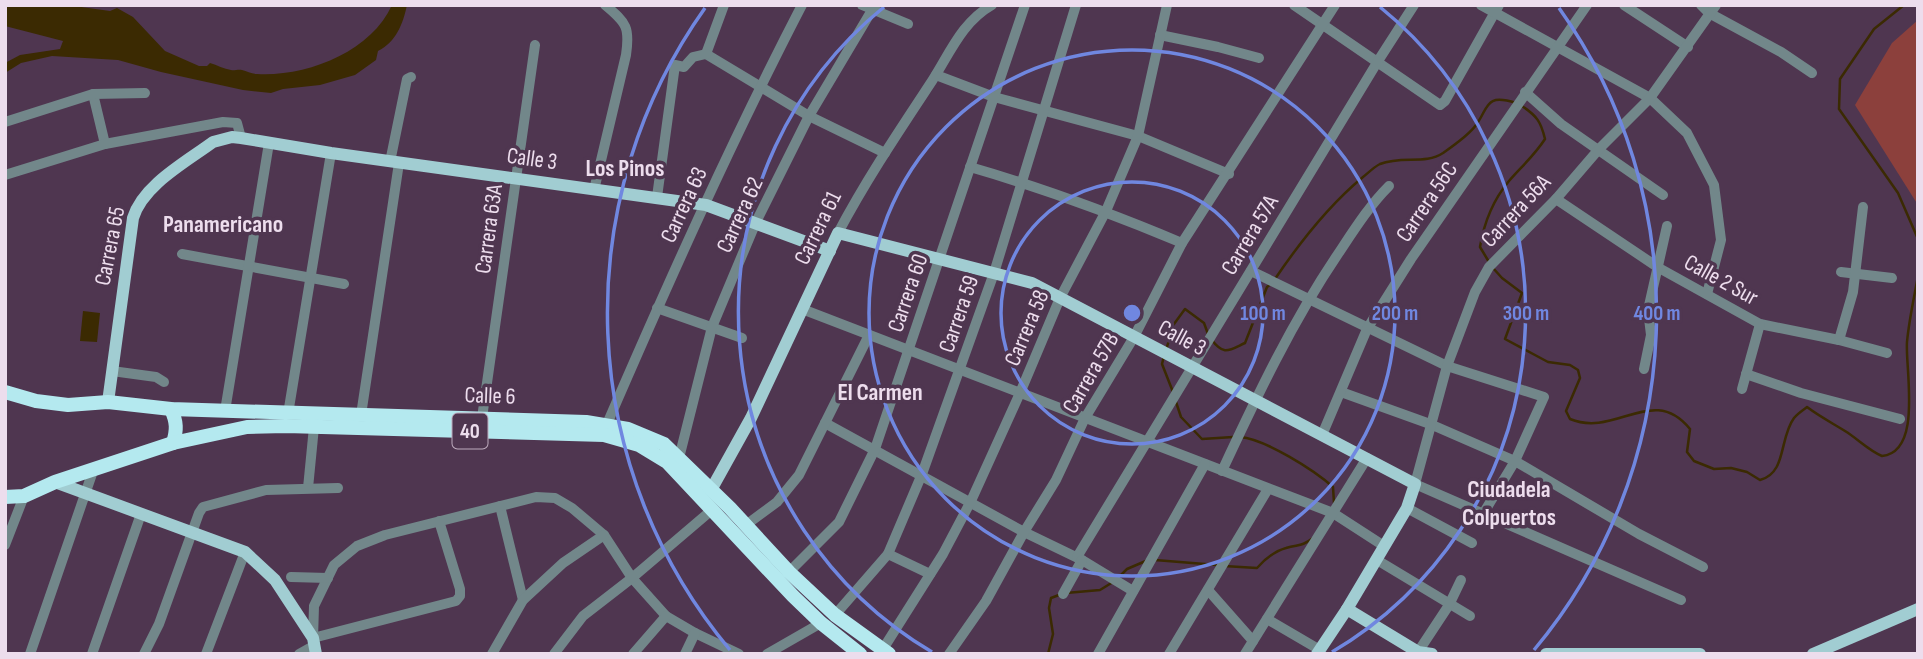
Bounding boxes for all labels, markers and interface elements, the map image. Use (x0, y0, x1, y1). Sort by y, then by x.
street label: Calle 3 (505, 142, 559, 176)
district label: Los Pinos (586, 154, 664, 183)
street label: Carrera 56C (1390, 156, 1464, 248)
street label: Carrera 63 (654, 163, 714, 247)
street label: Carrera 56A (1475, 169, 1557, 253)
street label: Carrera 62 (710, 173, 770, 257)
street label: Carrera 63A (469, 182, 509, 276)
street label: Carrera 61 (788, 187, 848, 269)
street label: Carrera 57A (1215, 190, 1285, 280)
street label: Carrera 65 (89, 204, 131, 288)
district label: Panamericano (163, 210, 283, 239)
street label: Calle 2 Sur (1679, 248, 1763, 312)
street label: Carrera 60 (882, 250, 934, 336)
street label: Carrera 59 (933, 272, 985, 356)
street label: Carrera 58 (999, 286, 1055, 370)
centre of rings (1120, 301, 1144, 325)
text: 100 m (1240, 301, 1286, 326)
text: 200 m (1372, 301, 1418, 326)
text: 300 m (1503, 301, 1549, 326)
text: 400 m (1634, 301, 1680, 326)
street label: Calle 3 (1153, 314, 1211, 362)
street label: Carrera 57B (1057, 327, 1125, 419)
district label: El Carmen (837, 378, 923, 407)
street label: Calle 6 (464, 381, 516, 411)
road number: 40 (452, 414, 488, 448)
district label: Ciudadela Colpuertos (1462, 475, 1556, 532)

